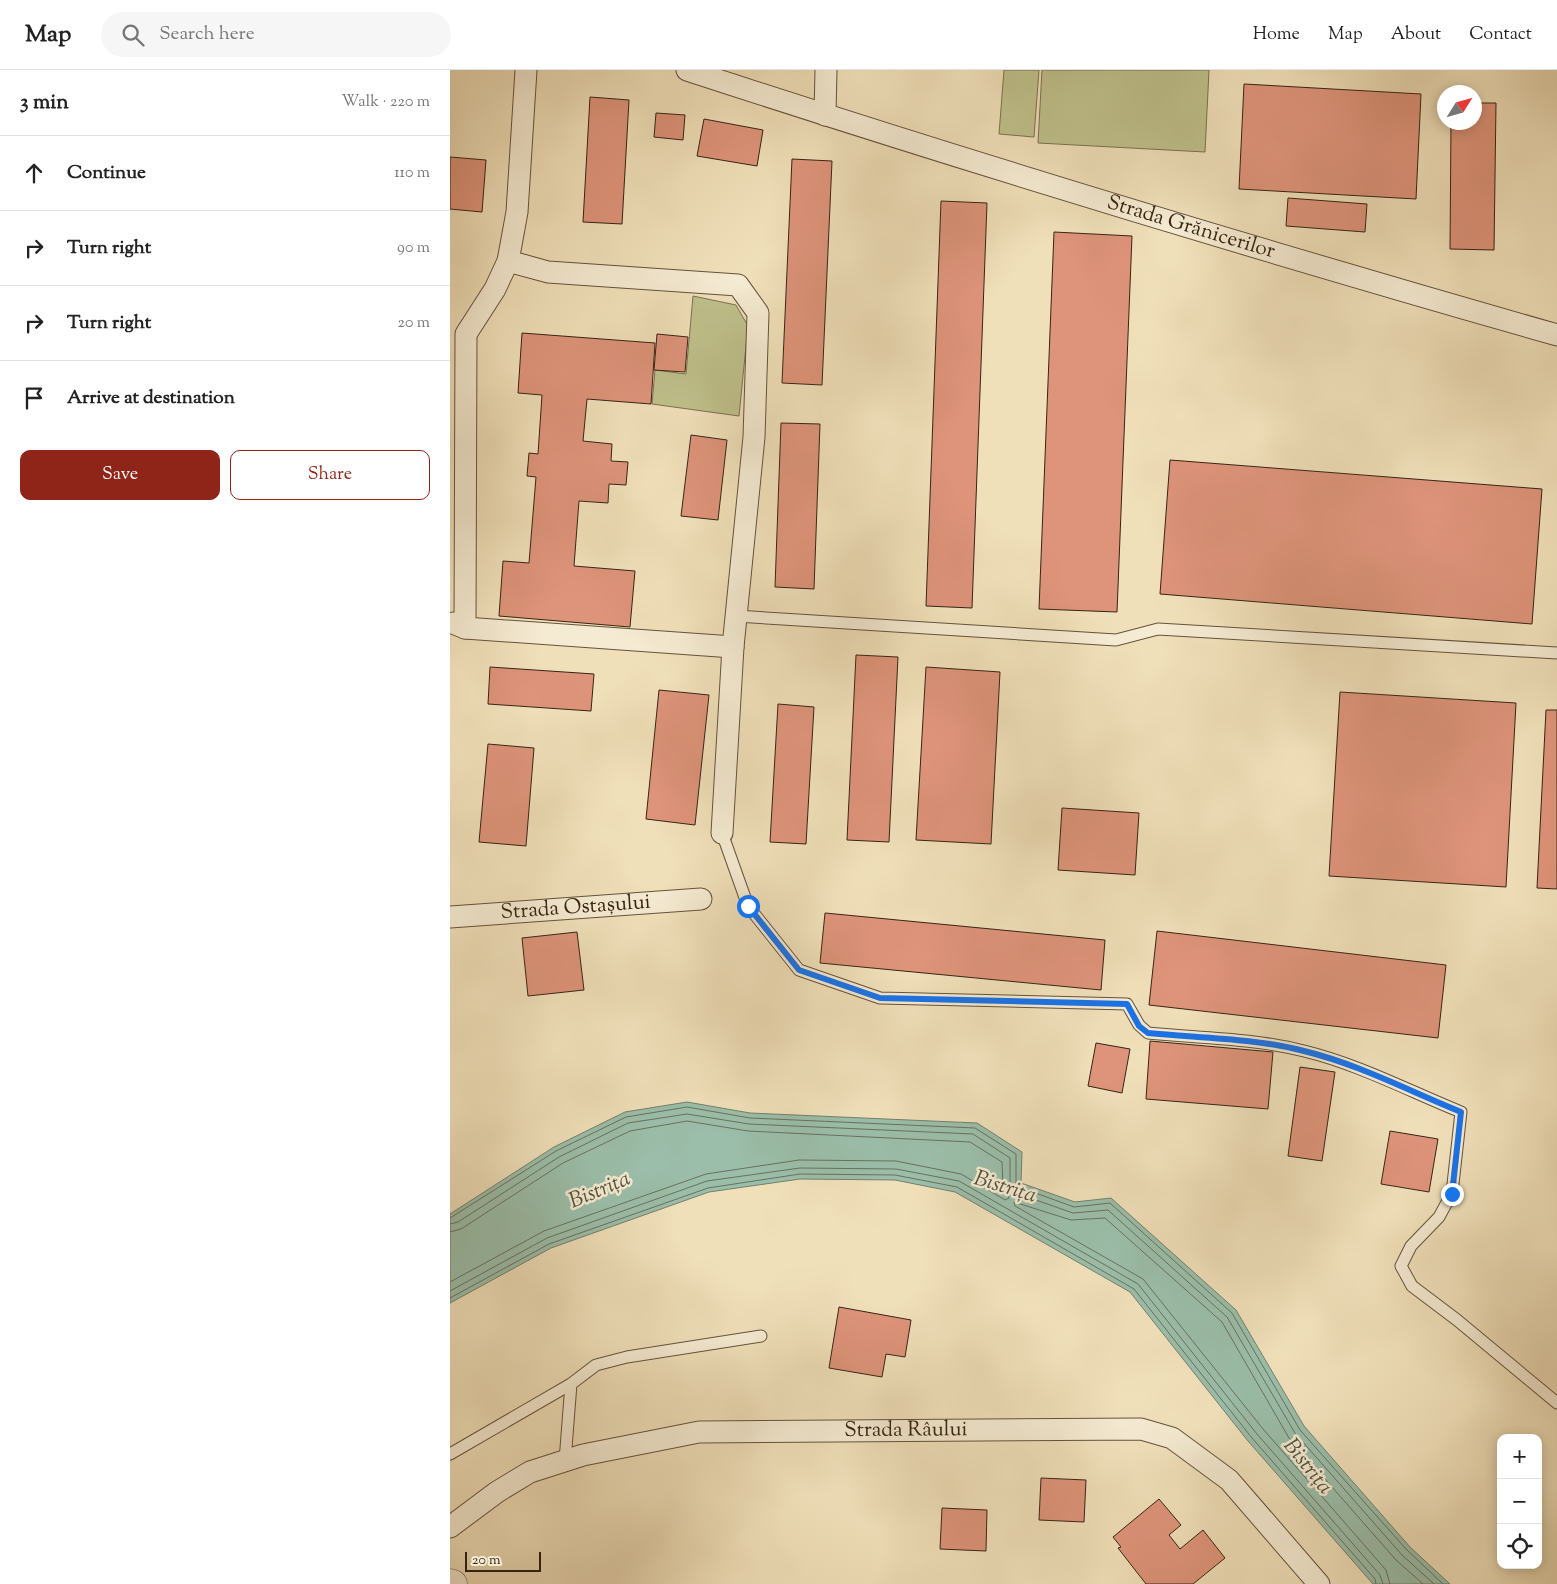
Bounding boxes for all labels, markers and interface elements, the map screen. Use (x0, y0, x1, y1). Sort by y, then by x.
search box (101, 12, 451, 57)
text: Map (25, 18, 71, 52)
icon: search (119, 21, 147, 49)
text: Search here (159, 21, 255, 48)
text: Home (1253, 22, 1300, 48)
text: Map (1328, 22, 1363, 48)
text: About (1391, 22, 1441, 48)
text: Contact (1469, 22, 1532, 48)
north arrow (1437, 85, 1482, 130)
text: 3 min (20, 88, 69, 118)
text: Walk · 220 m (342, 91, 430, 114)
icon: ahead (20, 159, 48, 187)
text: Continue (67, 160, 146, 187)
text: 110 m (394, 162, 430, 185)
street label: Strada Grănicerilor (1103, 188, 1279, 267)
icon: right (20, 234, 48, 262)
text: Turn right (67, 235, 151, 262)
text: 90 m (397, 237, 430, 260)
icon: right (20, 309, 48, 337)
text: Turn right (67, 310, 151, 337)
text: 20 m (397, 312, 430, 335)
icon: arrive (20, 384, 48, 412)
text: Arrive at destination (67, 385, 235, 412)
button: Save (20, 450, 220, 500)
button: Share (230, 450, 430, 500)
street label: Strada Ostașului (500, 888, 652, 928)
route start (737, 895, 760, 918)
water label: Bistrița (970, 1163, 1040, 1213)
water label: Bistrița (564, 1164, 636, 1218)
route end (1441, 1183, 1464, 1206)
street label: Strada Râului (844, 1415, 968, 1446)
water label: Bistrița (1274, 1432, 1340, 1502)
map controls (1497, 1434, 1542, 1569)
button: + (1497, 1434, 1542, 1479)
button: − (1497, 1479, 1542, 1524)
button: locate (1497, 1524, 1542, 1569)
scale bar (465, 1549, 541, 1572)
text: 20 m (472, 1551, 501, 1571)

